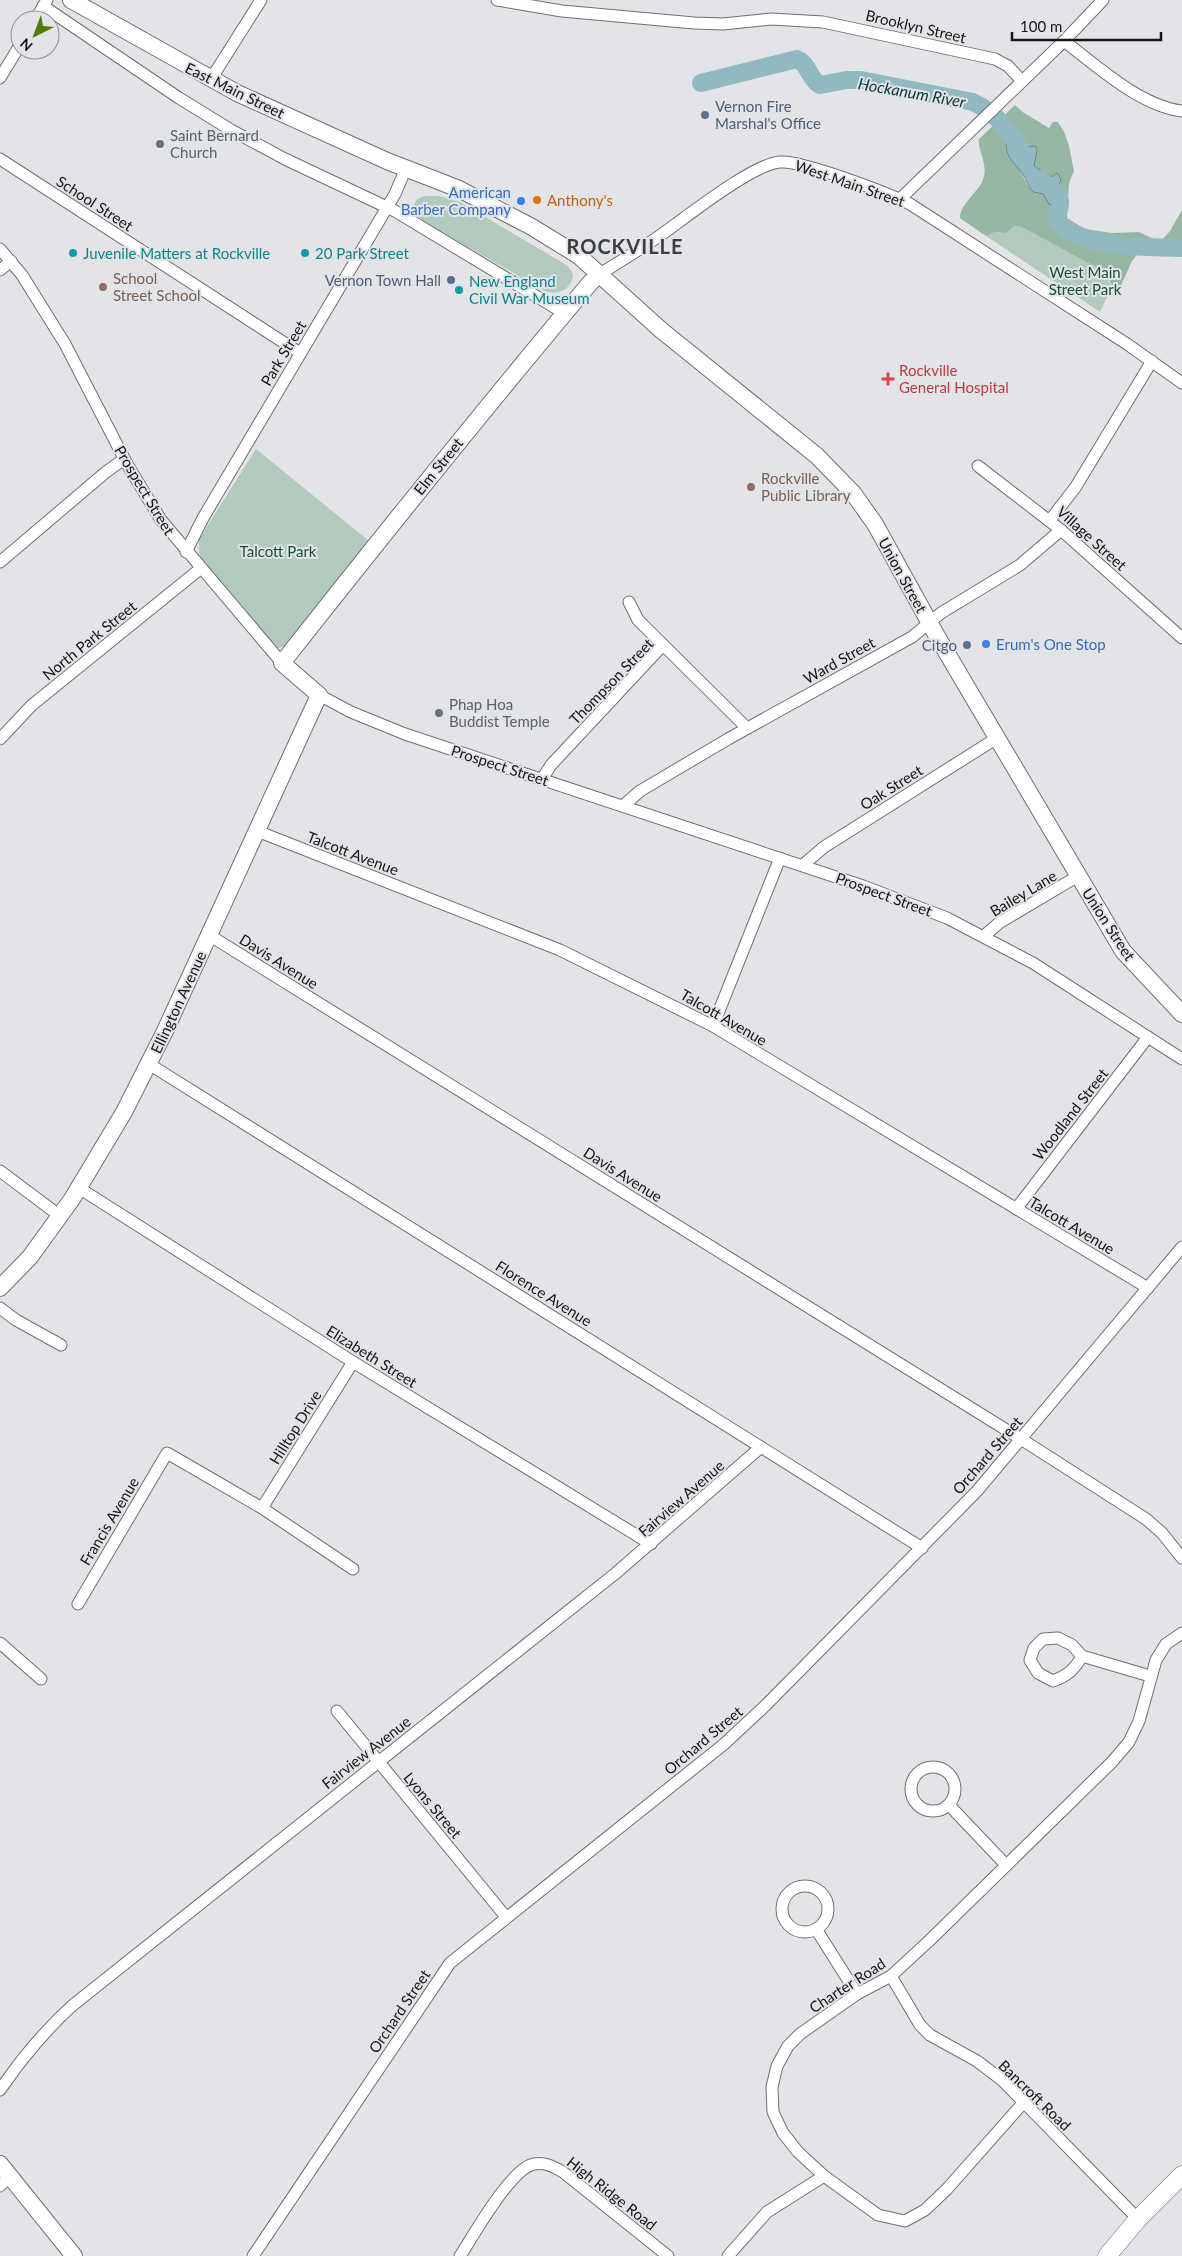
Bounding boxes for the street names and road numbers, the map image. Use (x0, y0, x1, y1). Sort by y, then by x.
street label: Brooklyn Street (864, 6, 968, 46)
street label: East Main Street (182, 58, 288, 122)
street label: West Main Street (793, 156, 908, 210)
street label: School Street (53, 172, 137, 235)
street label: Park Street (257, 317, 310, 389)
street label: Elm Street (410, 434, 467, 498)
street label: Prospect Street (111, 442, 179, 539)
street label: Village Street (1054, 502, 1131, 574)
street label: Union Street (875, 534, 931, 616)
street label: North Park Street (38, 596, 140, 683)
street label: Ward Street (800, 633, 878, 687)
street label: Thompson Street (565, 634, 657, 728)
street label: Prospect Street (449, 741, 551, 789)
street label: Oak Street (856, 760, 926, 813)
street label: Talcott Avenue (305, 827, 401, 879)
street label: Bailey Lane (986, 866, 1060, 920)
street label: Prospect Street (833, 868, 935, 920)
street label: Union Street (1079, 884, 1139, 964)
street label: Davis Avenue (236, 930, 322, 992)
street label: Ellington Avenue (146, 948, 210, 1056)
street label: Talcott Avenue (678, 985, 770, 1049)
street label: Woodland Street (1029, 1064, 1112, 1163)
street label: Davis Avenue (580, 1143, 666, 1205)
street label: Talcott Avenue (1026, 1192, 1118, 1258)
street label: Florence Avenue (493, 1256, 595, 1330)
street label: Elizabeth Street (323, 1321, 421, 1391)
street label: Hilltop Drive (265, 1387, 325, 1467)
street label: Orchard Street (948, 1412, 1026, 1497)
street label: Fairview Avenue (634, 1456, 728, 1540)
street label: Francis Avenue (76, 1474, 142, 1568)
street label: Orchard Street (660, 1702, 746, 1778)
street label: Fairview Avenue (318, 1712, 414, 1792)
street label: Lyons Street (400, 1768, 466, 1842)
street label: Charter Road (806, 1954, 888, 2016)
street label: Orchard Street (364, 1965, 434, 2056)
street label: Bancroft Road (995, 2056, 1075, 2134)
street label: High Ridge Road (564, 2152, 660, 2234)

